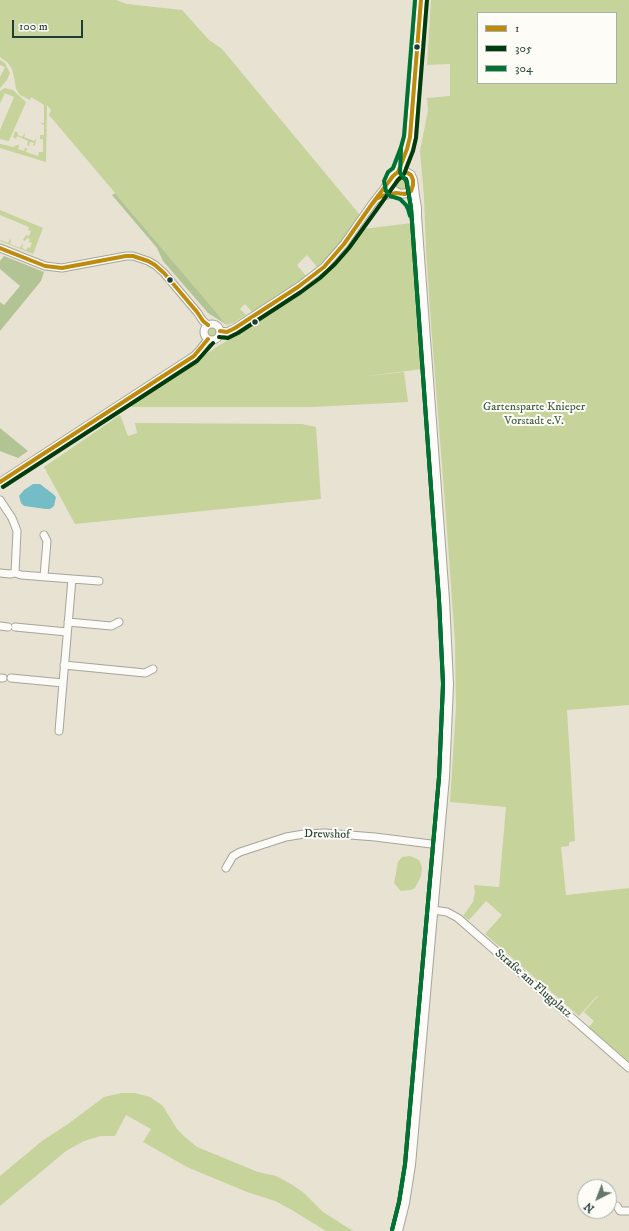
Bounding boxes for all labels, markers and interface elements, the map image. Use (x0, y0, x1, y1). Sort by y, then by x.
scale bar (14, 12, 85, 38)
legend (477, 12, 617, 84)
text: 100 m (19, 19, 48, 34)
text: 1 (515, 21, 519, 36)
text: 305 (515, 41, 532, 56)
unlabelled marker (412, 42, 422, 52)
text: 304 (515, 61, 533, 76)
unlabelled marker (165, 275, 175, 285)
unlabelled marker (250, 317, 260, 327)
park label: Gartensparte Knieper Vorstadt e.V. (483, 401, 585, 429)
street label: Drewshof (304, 827, 350, 843)
street label: Straße am Flugplatz (492, 947, 574, 1021)
north arrow (577, 1179, 617, 1219)
text: N (582, 1199, 598, 1215)

